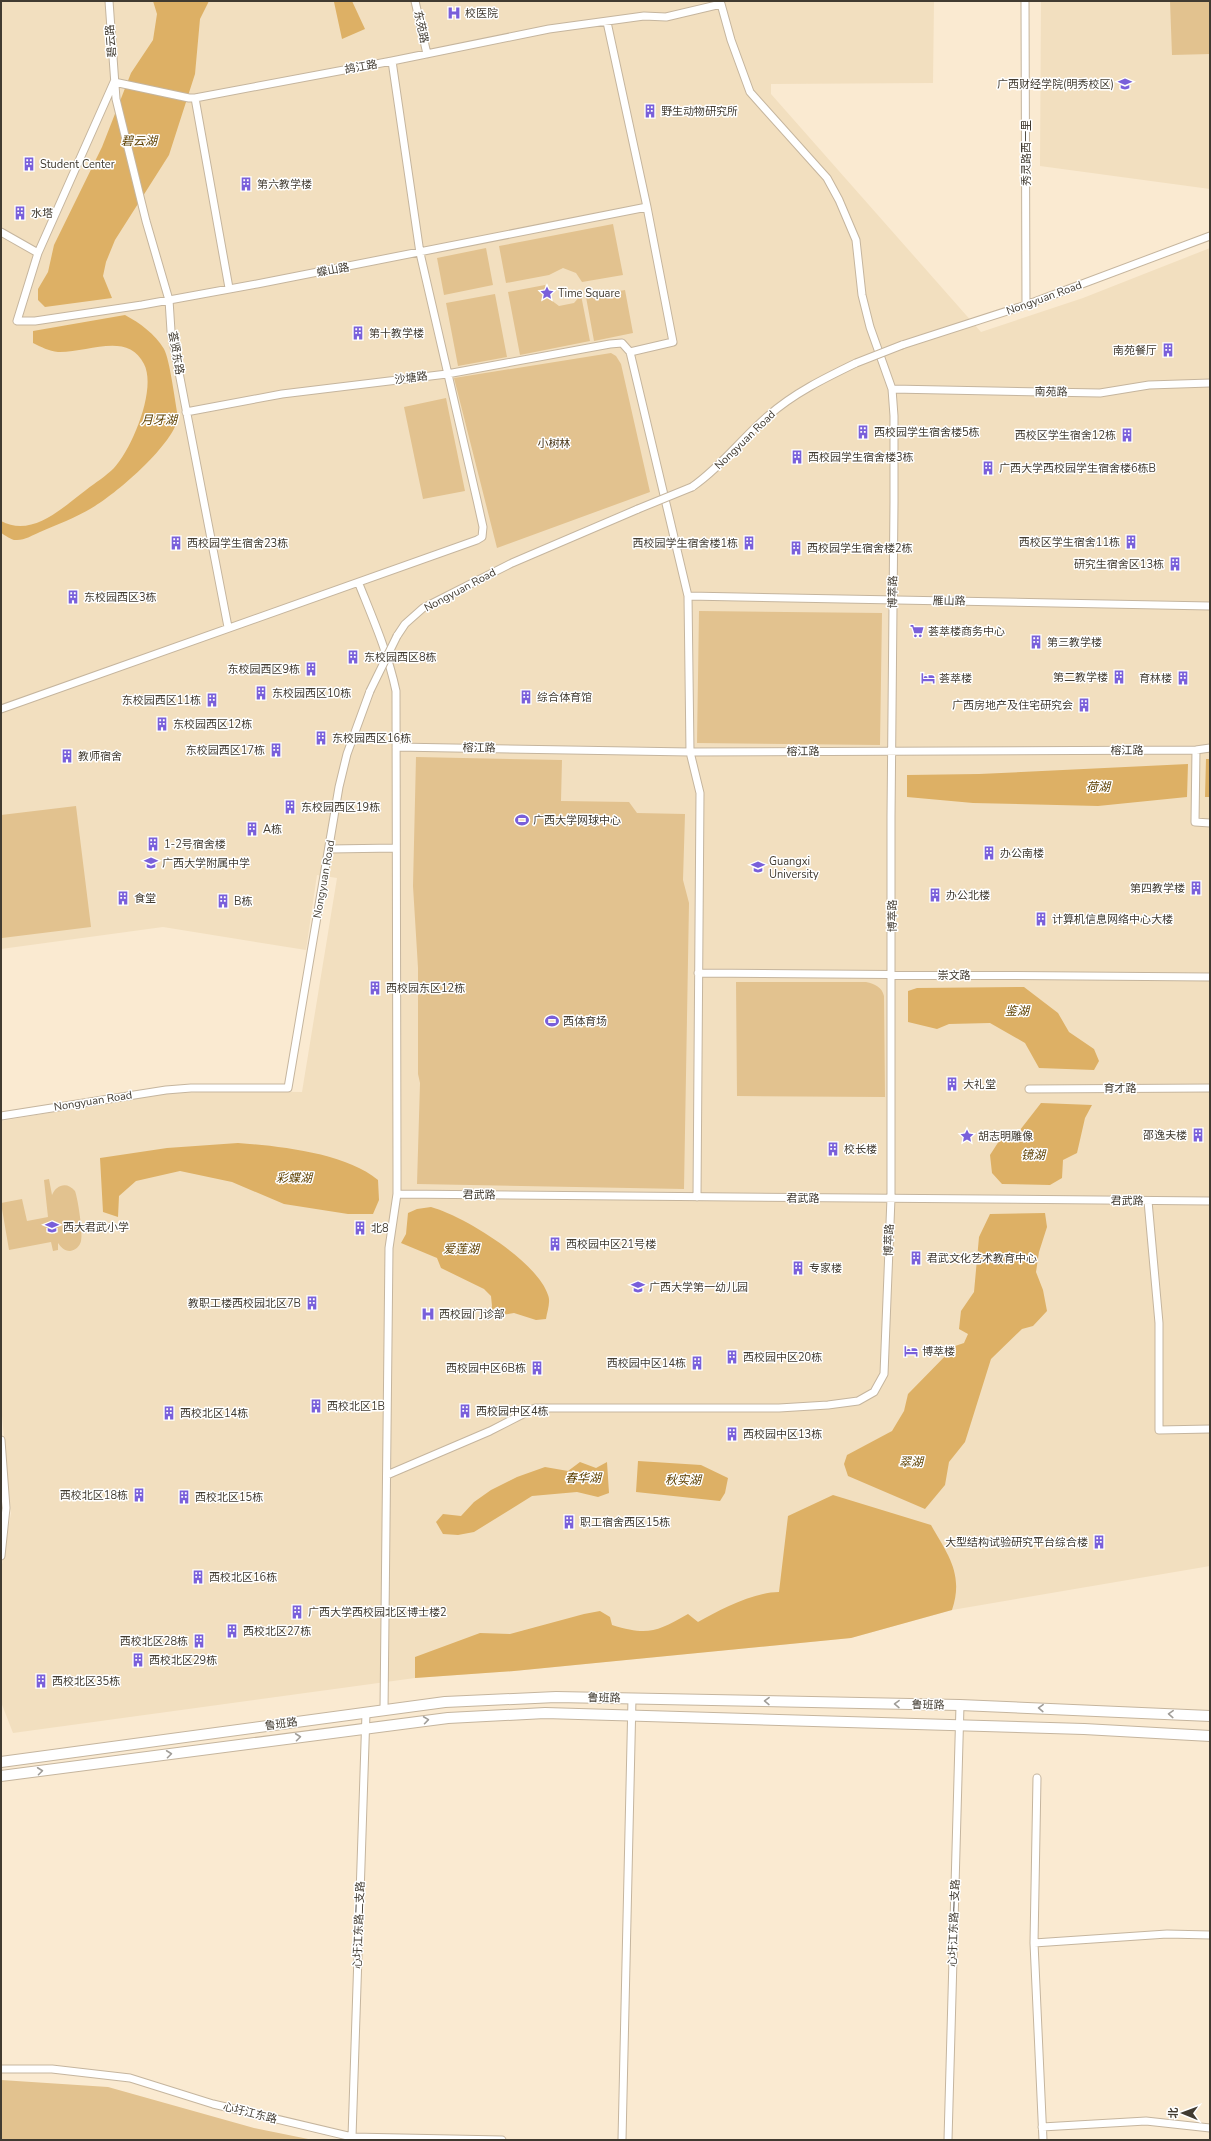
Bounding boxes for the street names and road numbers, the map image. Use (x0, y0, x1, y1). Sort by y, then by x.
street label: 东苑路 (410, 9, 432, 45)
street label: 碧云路 (102, 24, 120, 58)
street label: 鸪江路 (343, 57, 379, 77)
street label: 秀灵路西一里 (1019, 120, 1034, 186)
street label: 蝶山路 (315, 259, 351, 281)
street label: Nongyuan Road (1004, 277, 1084, 319)
street label: 荟贤东路 (165, 330, 187, 376)
street label: 沙塘路 (394, 369, 428, 387)
street label: 南苑路 (1034, 384, 1068, 400)
street label: Nongyuan Road (711, 407, 779, 473)
street label: Nongyuan Road (421, 565, 499, 615)
street label: 博萃路 (885, 575, 901, 609)
street label: 雁山路 (932, 593, 966, 609)
street label: 榕江路 (462, 740, 496, 756)
street label: 榕江路 (1111, 743, 1144, 758)
street label: 榕江路 (787, 744, 820, 759)
street label: Nongyuan Road (310, 839, 338, 919)
street label: 博萃路 (885, 900, 900, 933)
street label: 崇文路 (938, 968, 971, 983)
street label: 育才路 (1104, 1081, 1137, 1096)
street label: Nongyuan Road (53, 1087, 133, 1115)
street label: 君武路 (462, 1187, 496, 1203)
street label: 君武路 (787, 1191, 820, 1206)
street label: 君武路 (1110, 1193, 1144, 1209)
street label: 博萃路 (881, 1223, 897, 1257)
street label: 鲁班路 (587, 1690, 621, 1706)
street label: 鲁班路 (911, 1697, 945, 1713)
street label: 鲁班路 (264, 1714, 298, 1734)
street label: 心圩江东路一支路 (945, 1879, 963, 1967)
street label: 心圩江东路二支路 (350, 1881, 368, 1969)
street label: 心圩江东路 (222, 2099, 278, 2127)

